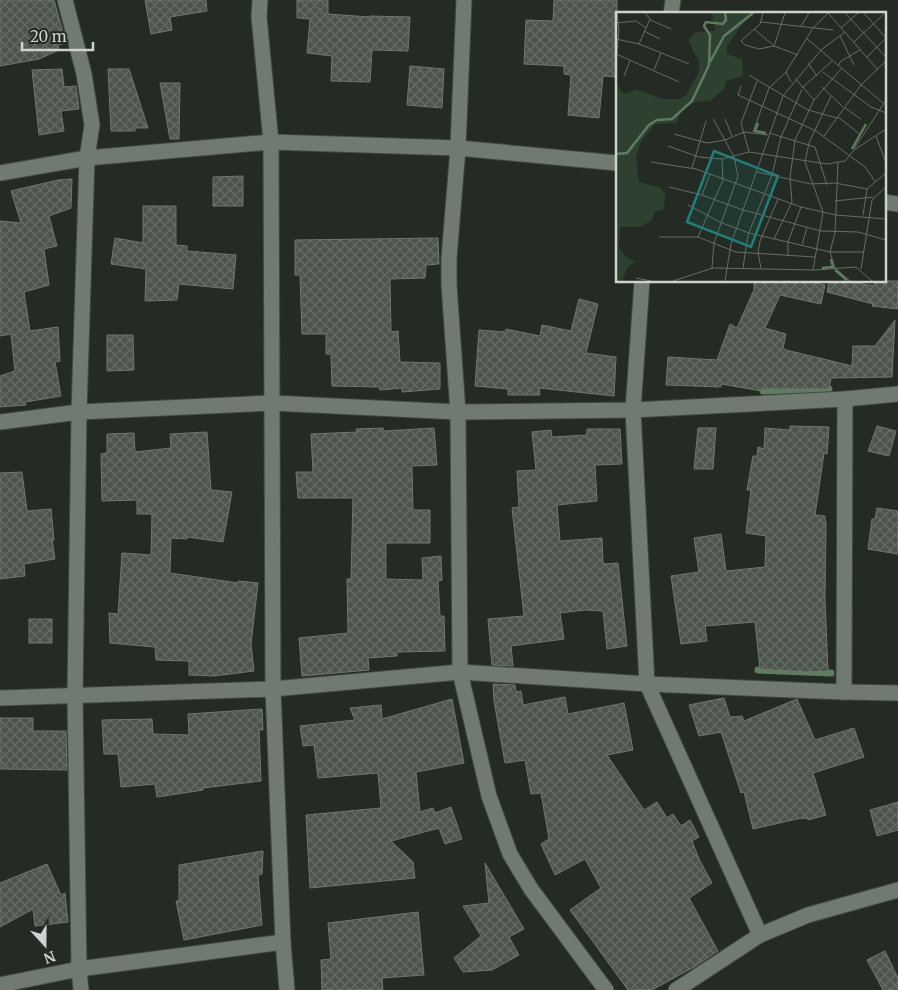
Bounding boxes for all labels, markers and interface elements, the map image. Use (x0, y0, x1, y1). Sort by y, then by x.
inset map (616, 12, 886, 282)
scale bar (22, 20, 94, 52)
text: 20 m (30, 27, 67, 46)
north arrow (20, 920, 70, 970)
text: N (41, 947, 58, 968)

